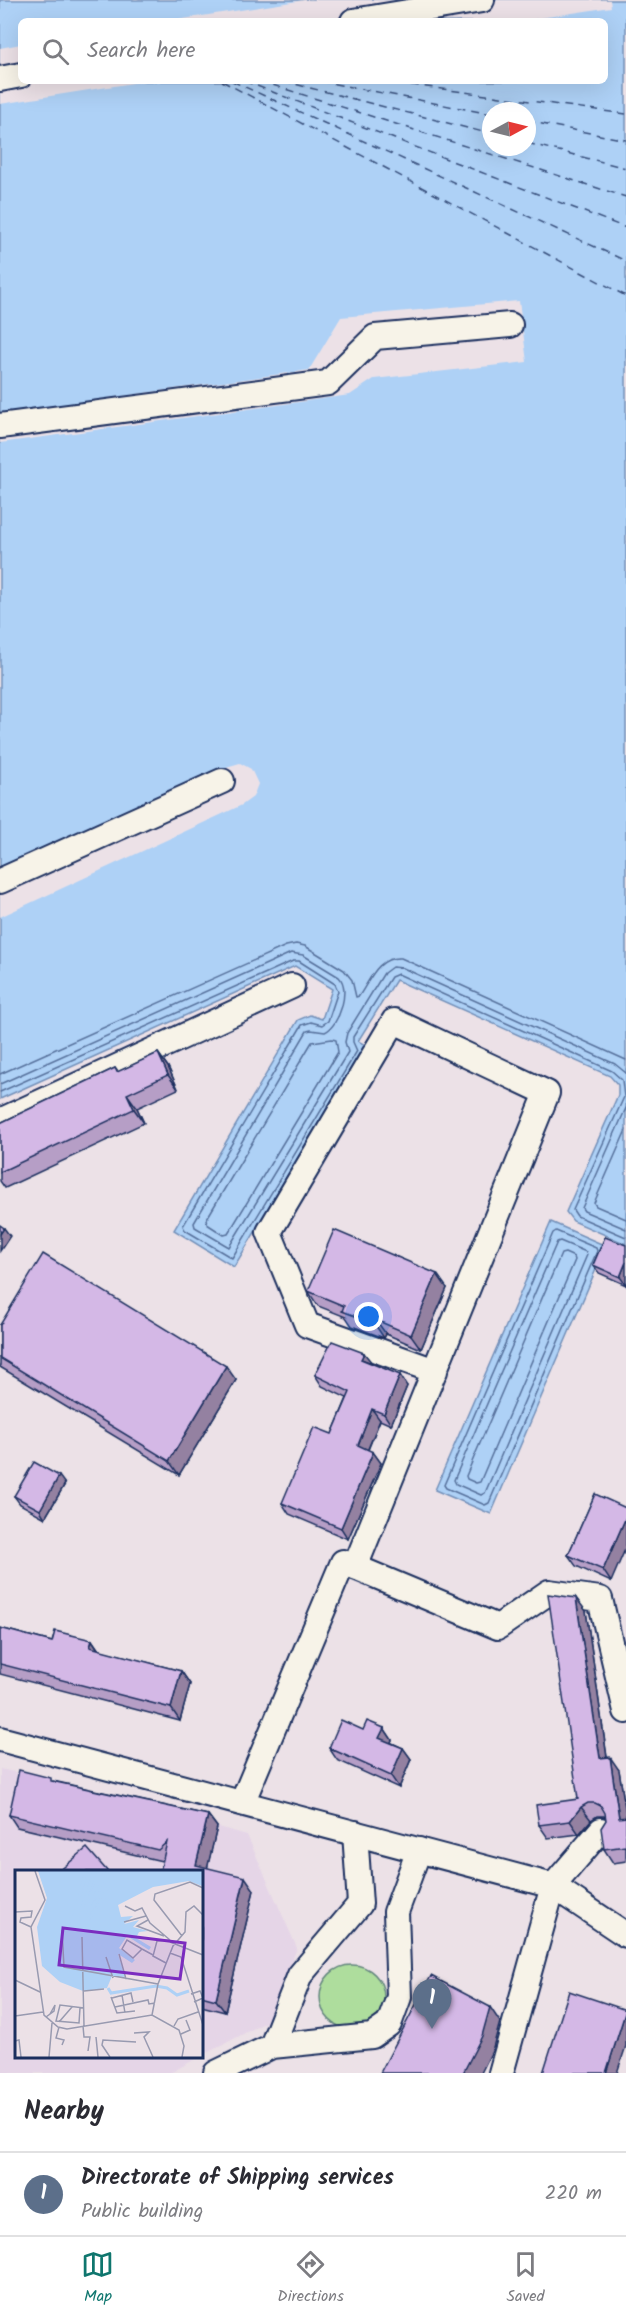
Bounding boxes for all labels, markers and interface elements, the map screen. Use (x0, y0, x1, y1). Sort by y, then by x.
search box (18, 18, 608, 84)
text: Search here (87, 34, 195, 69)
icon: search (39, 35, 72, 68)
north arrow (482, 102, 536, 156)
your location (354, 1302, 383, 1331)
inset map (15, 1870, 202, 2058)
pin: 1 (412, 1980, 452, 2029)
text: Nearby (24, 2091, 104, 2133)
text: Directorate of Shipping services (81, 2161, 394, 2196)
text: 1 (40, 2178, 47, 2210)
text: 220 m (545, 2178, 602, 2210)
text: Public building (81, 2196, 203, 2228)
tab: Map (81, 2248, 114, 2309)
tab: Directions (277, 2248, 344, 2309)
tab: Saved (507, 2248, 545, 2309)

